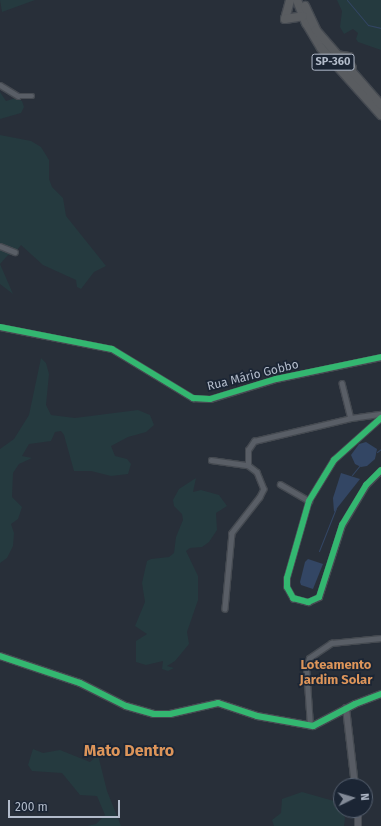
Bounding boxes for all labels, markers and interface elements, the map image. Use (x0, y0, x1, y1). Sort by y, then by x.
road number: SP-360 (311, 53, 355, 71)
street label: Rua Mário Gobbo (206, 358, 300, 394)
district label: Loteamento Jardim Solar (300, 658, 372, 689)
district label: Mato Dentro (84, 741, 174, 761)
north arrow (333, 778, 373, 818)
scale bar (10, 792, 122, 818)
text: N (358, 793, 371, 801)
text: 200 m (15, 800, 48, 814)

